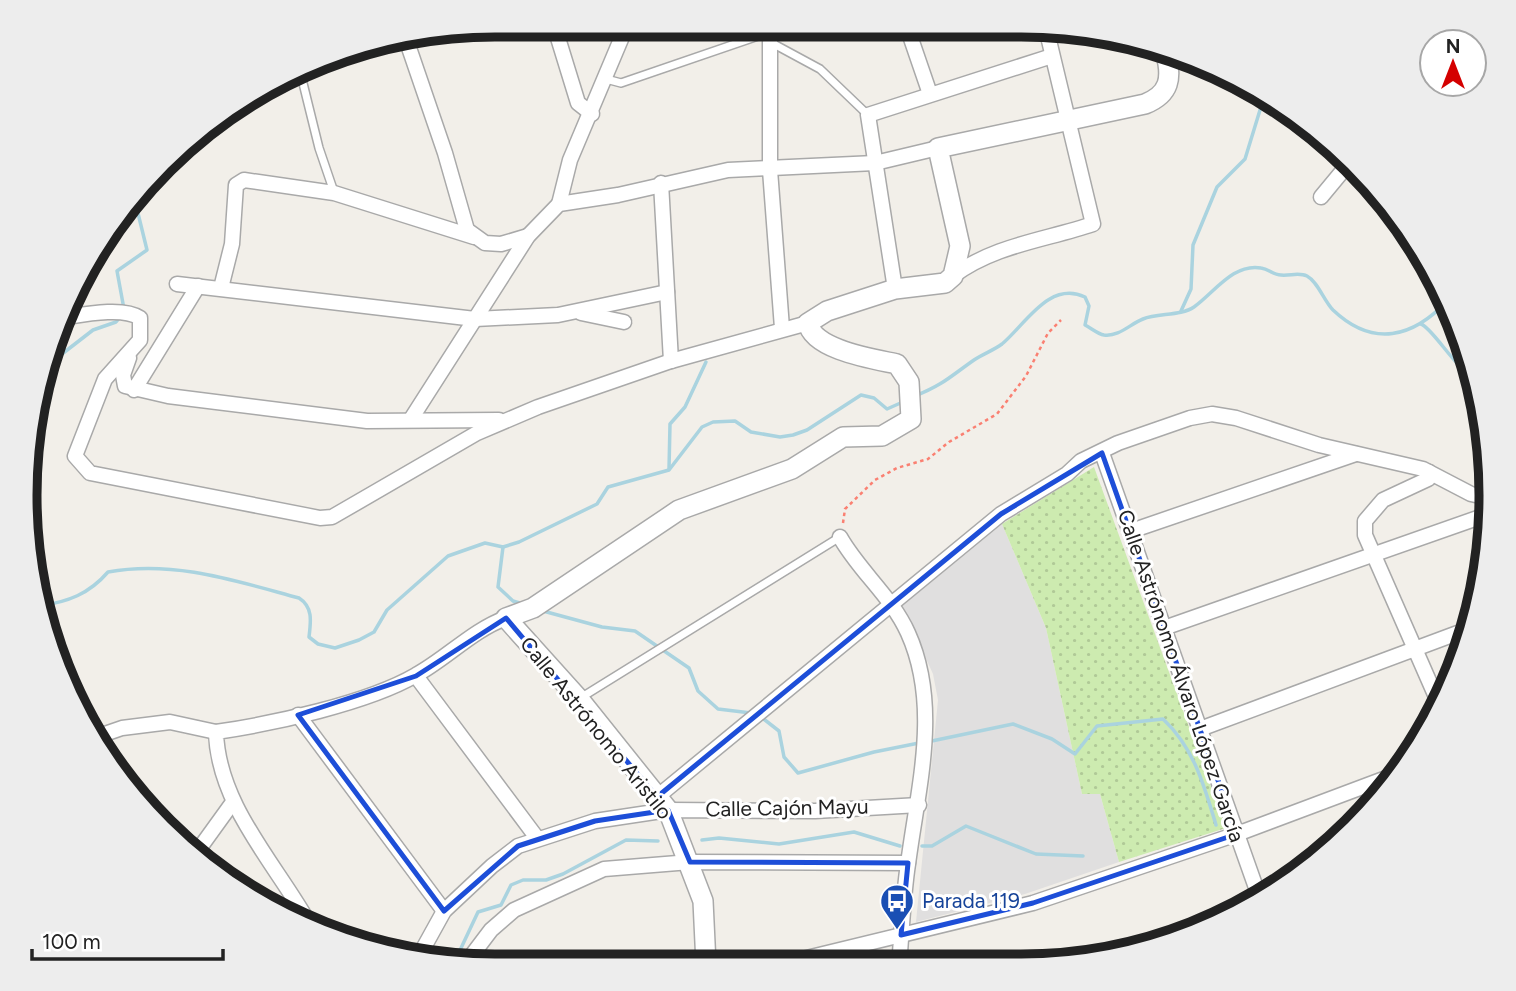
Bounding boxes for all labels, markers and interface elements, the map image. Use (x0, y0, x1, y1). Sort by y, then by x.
north arrow (1418, 28, 1488, 98)
text: N (1446, 35, 1460, 58)
street label: Calle Astrónomo Álvaro López García (1113, 506, 1250, 845)
street label: Calle Astrónomo Aristilo (515, 631, 678, 824)
street label: Calle Cajón Mayu (705, 794, 869, 821)
bus stop icon: Parada 119 (878, 882, 916, 931)
place label: Parada 119 (922, 888, 1020, 913)
scale bar (32, 918, 222, 962)
text: 100 m (42, 929, 101, 954)

